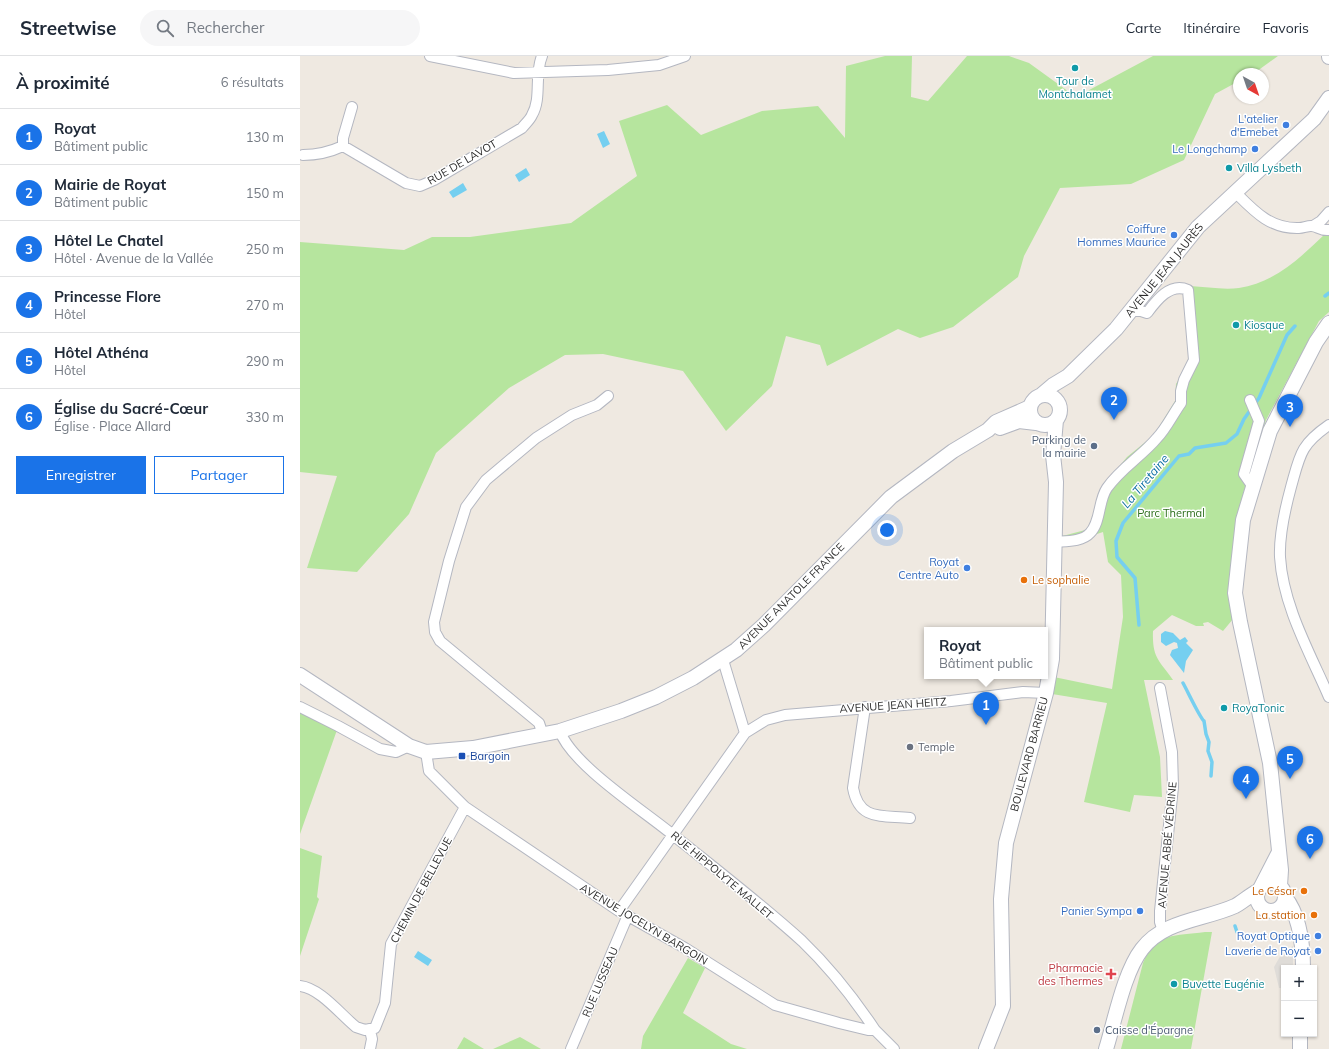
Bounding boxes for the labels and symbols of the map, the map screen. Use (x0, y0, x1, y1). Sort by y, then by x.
marker: Tour de Montchalamet (1070, 63, 1080, 73)
north arrow (1233, 68, 1269, 104)
place label: Tour de Montchalamet (1038, 74, 1112, 101)
place label: L'atelier d'Emebet (1230, 112, 1278, 139)
marker: L'atelier d'Emebet (1281, 120, 1291, 130)
street label: RUE DE LAVOT (425, 136, 500, 188)
place label: Le Longchamp (1172, 142, 1247, 156)
marker: Le Longchamp (1250, 144, 1260, 154)
place label: Villa Lysbeth (1237, 161, 1302, 175)
marker: Villa Lysbeth (1224, 163, 1234, 173)
street label: AVENUE JEAN JAURÈS (1122, 220, 1206, 320)
place label: Coiffure Hommes Maurice (1077, 222, 1166, 249)
marker: Coiffure Hommes Maurice (1169, 230, 1179, 240)
place label: Kiosque (1244, 318, 1284, 332)
marker: Kiosque (1231, 320, 1241, 330)
pin: 2 (1101, 387, 1127, 420)
pin: 3 (1277, 394, 1303, 427)
place label: Parking de la mairie (1032, 433, 1086, 460)
marker: Parking de la mairie (1089, 441, 1099, 451)
water label: La Tiretaine (1118, 451, 1172, 511)
park label: Parc Thermal (1137, 506, 1205, 520)
your location (877, 520, 897, 540)
street label: AVENUE ANATOLE FRANCE (735, 540, 847, 652)
place label: Royat Centre Auto (898, 555, 959, 582)
marker: Royat Centre Auto (962, 563, 972, 573)
place label: Le sophalie (1032, 573, 1089, 587)
marker: Le sophalie (1019, 575, 1029, 585)
pin: 1 (973, 692, 999, 725)
street label: AVENUE JEAN HEITZ (839, 694, 947, 716)
street label: BOULEVARD BARRIEU (1007, 695, 1051, 813)
place label: RoyaTonic (1232, 701, 1285, 715)
marker: RoyaTonic (1219, 703, 1229, 713)
place label: Temple (918, 740, 955, 754)
marker: Temple (905, 742, 915, 752)
pin: 5 (1277, 746, 1303, 779)
place label: Bargoin (470, 749, 510, 763)
marker: Bargoin (457, 751, 467, 761)
pin: 4 (1233, 766, 1259, 799)
street label: AVENUE ABBÉ VÉDRINE (1154, 781, 1180, 909)
pin: 6 (1297, 826, 1323, 859)
street label: RUE HIPPOLYTE MALLET (668, 828, 776, 922)
street label: CHEMIN DE BELLEVUE (387, 835, 455, 945)
street label: AVENUE JOCELYN BARGOIN (578, 880, 710, 968)
place label: Le César (1252, 884, 1296, 898)
marker: Le César (1299, 886, 1309, 896)
place label: Panier Sympa (1061, 904, 1132, 918)
marker: Panier Sympa (1135, 906, 1145, 916)
place label: La station (1255, 908, 1306, 922)
marker: La station (1309, 910, 1319, 920)
place label: Royat Optique (1237, 929, 1310, 943)
marker: Royat Optique (1313, 931, 1323, 941)
place label: Laverie de Royat (1225, 944, 1310, 958)
street label: RUE LUSSEAU (579, 945, 621, 1019)
marker: Laverie de Royat (1313, 946, 1323, 956)
place label: Pharmacie des Thermes (1038, 961, 1103, 988)
marker: Pharmacie des Thermes (1106, 969, 1116, 979)
place label: Buvette Eugénie (1182, 977, 1264, 991)
marker: Buvette Eugénie (1169, 979, 1179, 989)
place label: Caisse d'Épargne (1105, 1023, 1193, 1037)
marker: Caisse d'Épargne (1092, 1025, 1102, 1035)

